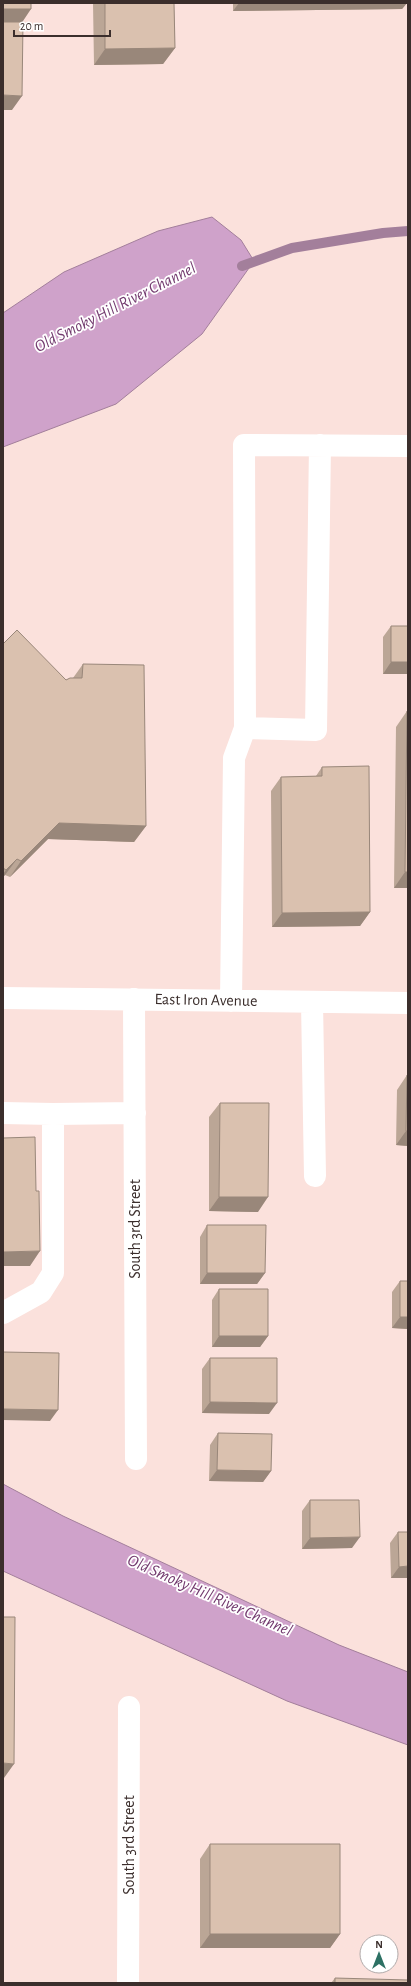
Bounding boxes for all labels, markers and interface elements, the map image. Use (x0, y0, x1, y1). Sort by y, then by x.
scale bar (14, 12, 110, 38)
text: 20 m (20, 20, 43, 32)
water label: Old Smoky Hill River Channel (32, 259, 198, 355)
street label: East Iron Avenue (154, 991, 258, 1009)
street label: South 3rd Street (127, 1179, 143, 1279)
water label: Old Smoky Hill River Channel (125, 1551, 295, 1639)
street label: South 3rd Street (121, 1795, 137, 1895)
north arrow (359, 1934, 399, 1974)
text: N (375, 1939, 383, 1950)

